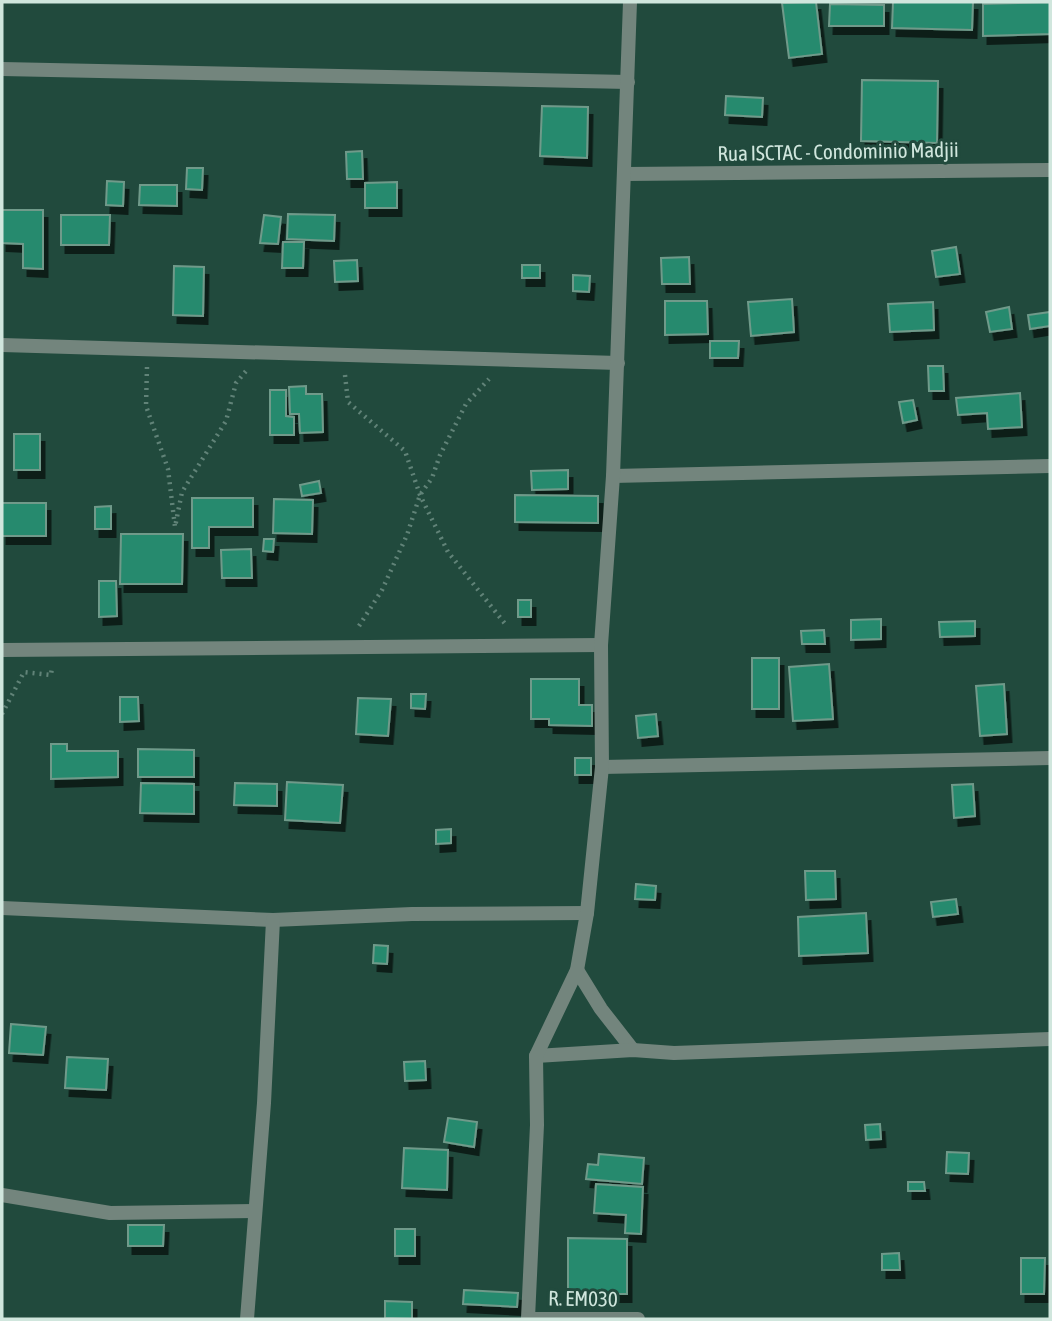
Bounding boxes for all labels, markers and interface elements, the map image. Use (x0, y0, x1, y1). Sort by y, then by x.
street label: Rua ISCTAC - Condominio Madjii (717, 137, 959, 165)
street label: R. EM030 (548, 1285, 618, 1311)

